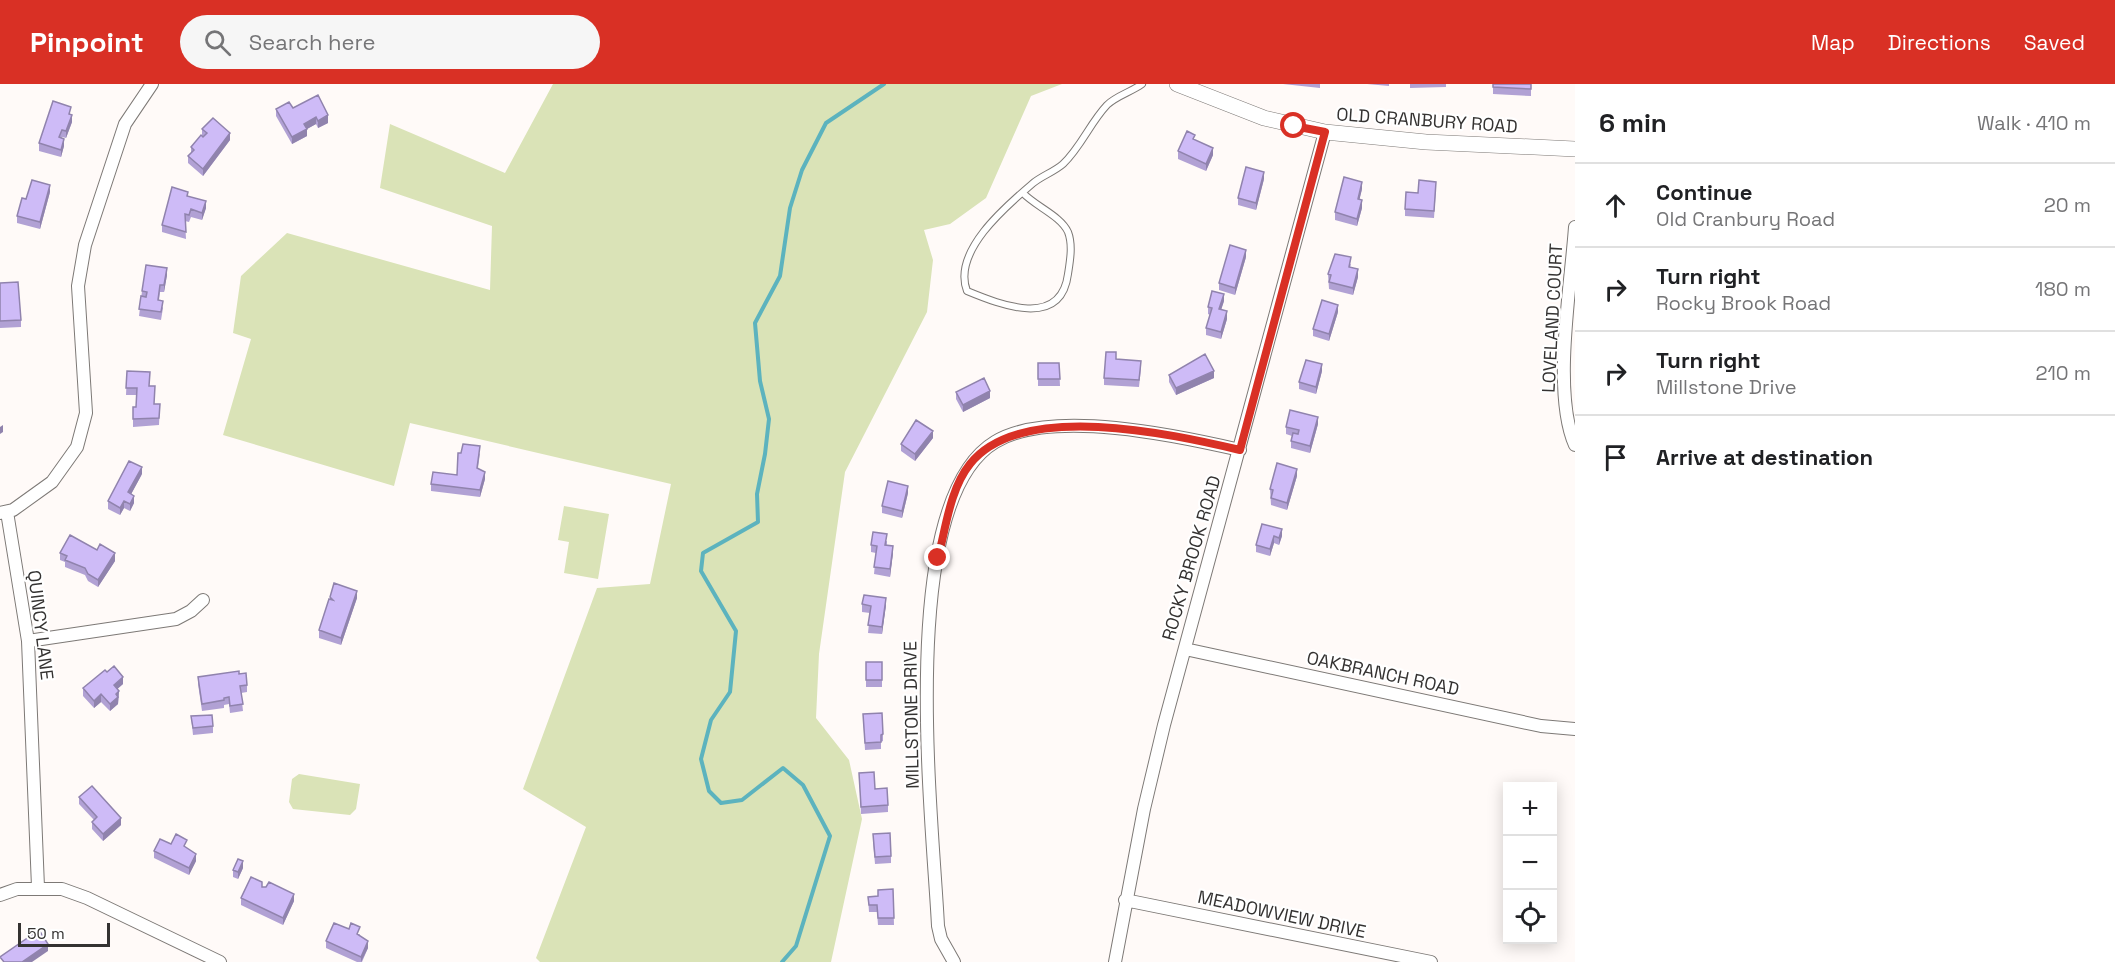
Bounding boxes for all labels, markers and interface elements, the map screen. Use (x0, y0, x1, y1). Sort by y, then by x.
search box (180, 15, 600, 69)
text: Pinpoint (30, 24, 144, 60)
icon: search (201, 26, 234, 59)
text: Search here (249, 28, 375, 56)
text: Map (1811, 29, 1855, 56)
text: Directions (1888, 29, 1991, 56)
text: Saved (2024, 29, 2085, 56)
street label: OLD CRANBURY ROAD (1336, 102, 1518, 138)
text: 6 min (1599, 106, 1667, 140)
text: Walk · 410 m (1977, 110, 2091, 136)
route start (1280, 112, 1306, 138)
text: Continue (1656, 178, 1752, 206)
icon: ahead (1599, 189, 1632, 222)
text: 20 m (2044, 192, 2091, 218)
text: Old Cranbury Road (1656, 206, 1835, 232)
street label: LOVELAND COURT (1537, 242, 1567, 393)
text: Turn right (1656, 262, 1761, 290)
icon: right (1599, 273, 1632, 306)
text: 180 m (2035, 276, 2091, 302)
text: Rocky Brook Road (1656, 290, 1831, 316)
text: Turn right (1656, 346, 1761, 374)
icon: right (1599, 357, 1632, 390)
text: 210 m (2035, 360, 2091, 386)
text: Millstone Drive (1656, 374, 1797, 400)
icon: arrive (1599, 441, 1632, 474)
text: Arrive at destination (1656, 443, 1873, 471)
street label: ROCKY BROOK ROAD (1156, 473, 1226, 643)
route end (924, 544, 950, 570)
street label: QUINCY LANE (23, 569, 59, 681)
street label: MILLSTONE DRIVE (898, 641, 924, 789)
street label: OAKBRANCH ROAD (1305, 646, 1461, 700)
map controls (1503, 782, 1557, 944)
button: + (1503, 782, 1557, 836)
button: − (1503, 836, 1557, 890)
street label: MEADOWVIEW DRIVE (1196, 885, 1368, 943)
button: locate (1503, 890, 1557, 944)
scale bar (18, 920, 110, 948)
text: 50 m (27, 923, 65, 944)

